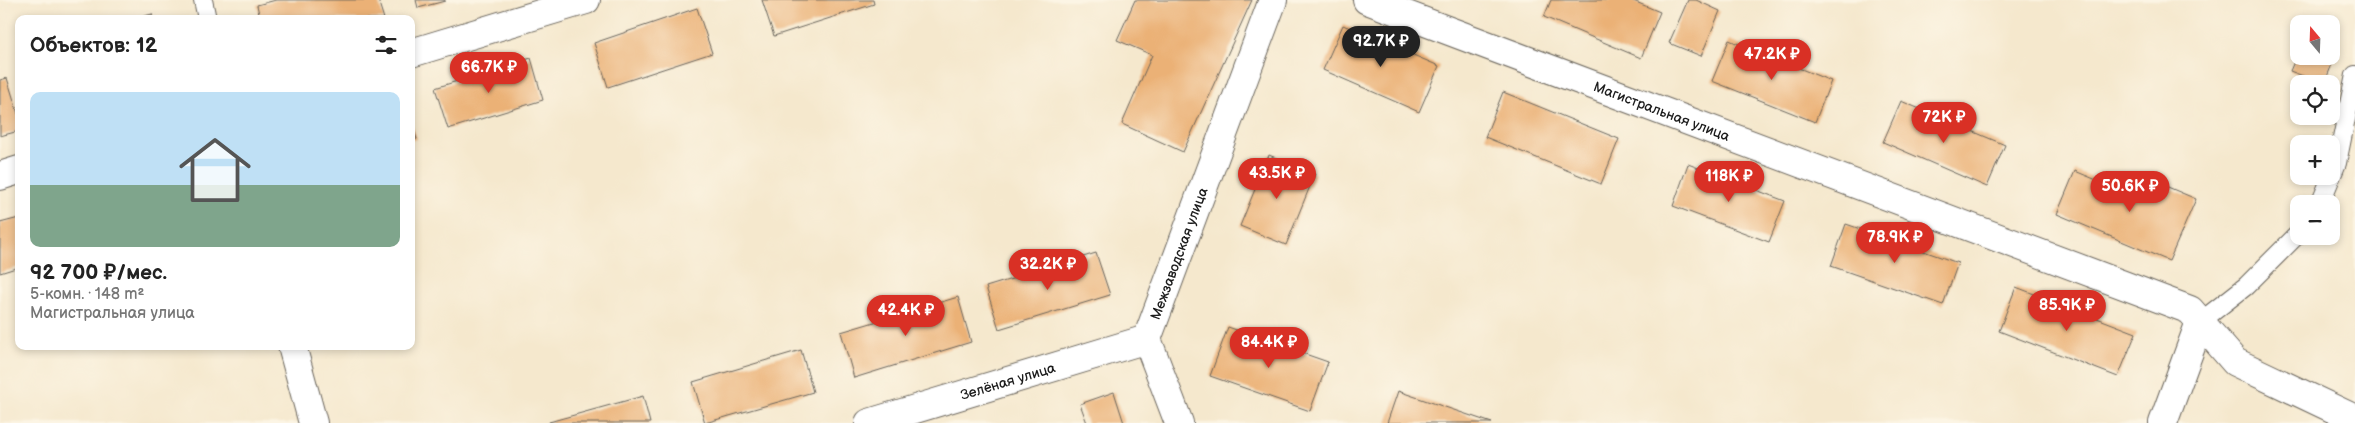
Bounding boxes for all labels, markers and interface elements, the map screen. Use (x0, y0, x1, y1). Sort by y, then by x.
north arrow (2290, 15, 2340, 65)
map controls (2290, 15, 2340, 245)
pin: 92.7K ₽ (1335, 26, 1427, 68)
icon: filters (372, 31, 400, 59)
text: 92.7K ₽ (1353, 32, 1409, 51)
text: Объектов: 12 (30, 33, 157, 58)
pin: 47.2K ₽ (1726, 38, 1818, 81)
text: 47.2K ₽ (1744, 45, 1800, 64)
pin: 66.7K ₽ (443, 52, 535, 94)
text: 66.7K ₽ (461, 58, 517, 77)
button: locate (2290, 75, 2340, 125)
street label: Магистральная улица (1591, 78, 1733, 145)
pin: 72K ₽ (1909, 102, 1979, 144)
text: 72K ₽ (1923, 108, 1965, 127)
icon: home (170, 125, 260, 215)
button: + (2290, 135, 2340, 185)
pin: 43.5K ₽ (1231, 158, 1323, 200)
pin: 118K ₽ (1688, 160, 1770, 203)
text: 43.5K ₽ (1249, 164, 1305, 183)
text: 118K ₽ (1705, 167, 1753, 186)
pin: 50.6K ₽ (2084, 170, 2176, 213)
text: 50.6K ₽ (2102, 177, 2158, 196)
street label: Межзаводская улица (1147, 185, 1212, 322)
button: − (2290, 195, 2340, 245)
pin: 78.9K ₽ (1849, 222, 1941, 264)
text: 78.9K ₽ (1867, 228, 1923, 247)
pin: 32.2K ₽ (1002, 248, 1094, 291)
text: 32.2K ₽ (1020, 255, 1076, 274)
text: 92 700 ₽/мес. (30, 260, 167, 285)
text: 5-комн. · 148 m² (30, 285, 145, 304)
pin: 85.9K ₽ (2021, 290, 2113, 332)
pin: 42.4K ₽ (860, 294, 952, 337)
text: 85.9K ₽ (2039, 296, 2095, 315)
text: 42.4K ₽ (878, 301, 934, 320)
text: Магистральная улица (30, 304, 195, 323)
pin: 84.4K ₽ (1223, 326, 1315, 369)
text: 84.4K ₽ (1241, 333, 1297, 352)
street label: Зелёная улица (958, 359, 1058, 404)

